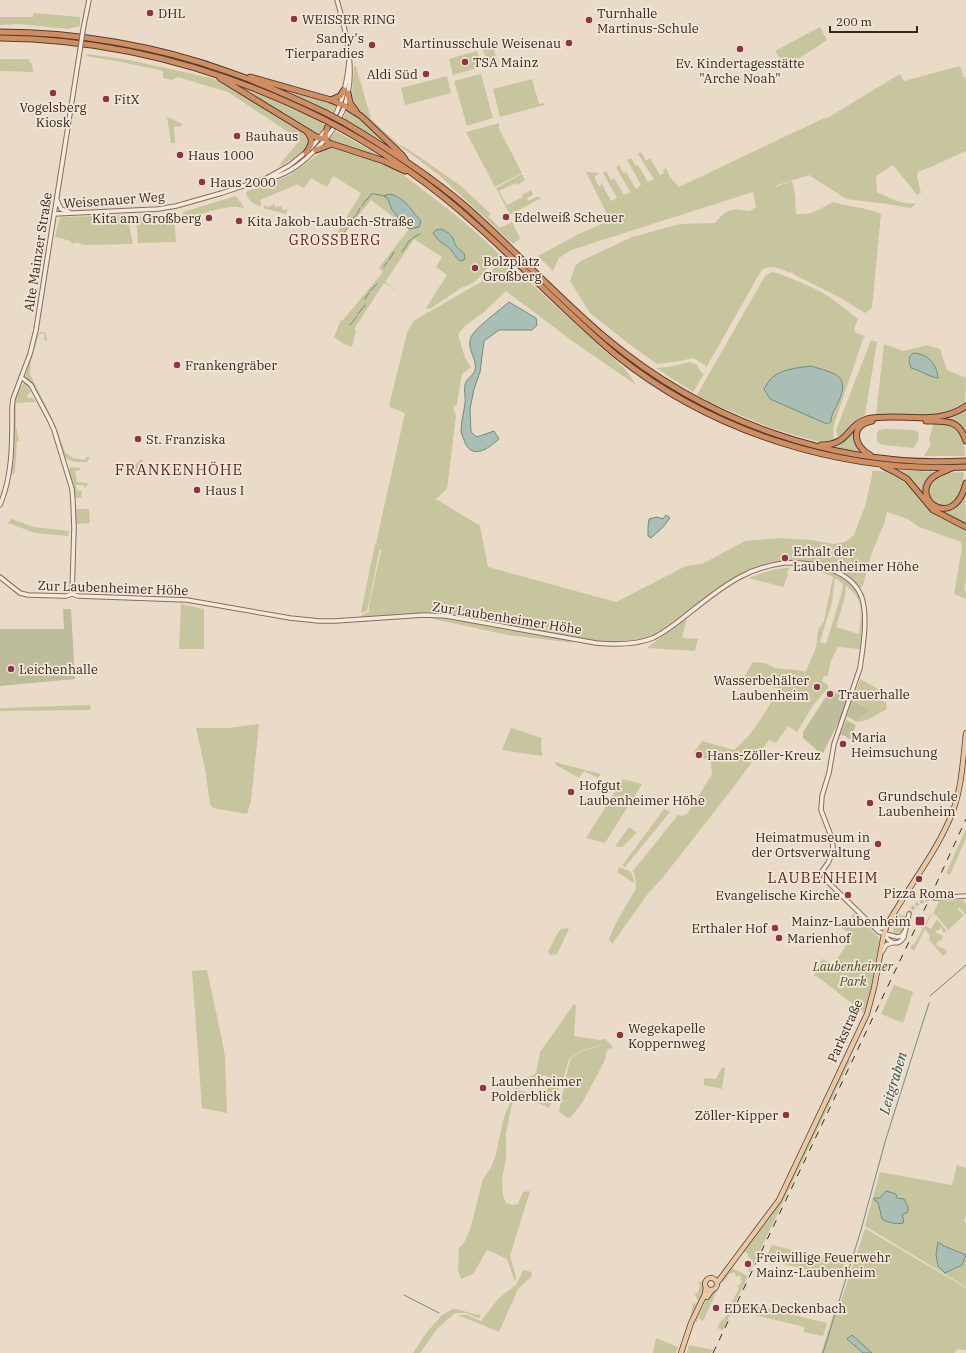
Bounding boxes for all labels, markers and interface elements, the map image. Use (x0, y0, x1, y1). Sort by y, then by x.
place label: DHL (158, 5, 185, 22)
place label: Turnhalle Martinus-Schule (597, 5, 699, 37)
marker: DHL (145, 8, 155, 18)
scale bar (830, 8, 917, 34)
place label: WEISSER RING (302, 11, 395, 28)
marker: WEISSER RING (289, 14, 299, 24)
text: 200 m (836, 14, 872, 29)
marker: Turnhalle Martinus-Schule (584, 15, 594, 25)
place label: Sandy's Tierparadies (285, 30, 364, 62)
place label: Martinusschule Weisenau (403, 35, 561, 52)
marker: Martinusschule Weisenau (564, 38, 574, 48)
marker: Sandy's Tierparadies (367, 40, 377, 50)
marker: Ev. Kindertagesstätte "Arche Noah" (735, 44, 745, 54)
place label: TSA Mainz (473, 54, 538, 71)
place label: Ev. Kindertagesstätte "Arche Noah" (676, 55, 805, 87)
marker: TSA Mainz (460, 57, 470, 67)
place label: Aldi Süd (367, 66, 418, 83)
marker: Aldi Süd (421, 69, 431, 79)
marker: Vogelsberg Kiosk (48, 88, 58, 98)
place label: FitX (114, 91, 140, 108)
marker: FitX (101, 94, 111, 104)
place label: Vogelsberg Kiosk (19, 99, 87, 131)
place label: Bauhaus (245, 128, 298, 145)
marker: Bauhaus (232, 131, 242, 141)
place label: Haus 1000 (188, 147, 254, 164)
marker: Haus 1000 (175, 150, 185, 160)
place label: Haus 2000 (210, 174, 276, 191)
marker: Haus 2000 (197, 177, 207, 187)
street label: Weisenauer Weg (63, 188, 165, 212)
street label: Alte Mainzer Straße (20, 191, 56, 313)
place label: Edelweiß Scheuer (514, 209, 624, 226)
place label: Kita am Großberg (92, 210, 201, 227)
marker: Edelweiß Scheuer (501, 212, 511, 222)
marker: Kita am Großberg (204, 213, 214, 223)
place label: Kita Jakob-Laubach-Straße (247, 213, 414, 230)
marker: Kita Jakob-Laubach-Straße (234, 216, 244, 226)
district label: GROSSBERG (289, 231, 381, 249)
place label: Bolzplatz Großberg (483, 253, 542, 285)
marker: Bolzplatz Großberg (470, 263, 480, 273)
place label: Frankengräber (185, 357, 277, 374)
marker: Frankengräber (172, 360, 182, 370)
place label: St. Franziska (146, 431, 226, 448)
marker: St. Franziska (133, 434, 143, 444)
district label: FRANKENHÖHE (115, 460, 243, 479)
place label: Haus I (205, 482, 244, 499)
marker: Haus I (192, 485, 202, 495)
place label: Erhalt der Laubenheimer Höhe (793, 543, 919, 575)
marker: Erhalt der Laubenheimer Höhe (780, 553, 790, 563)
street label: Zur Laubenheimer Höhe (37, 577, 189, 599)
street label: Zur Laubenheimer Höhe (431, 598, 583, 638)
place label: Leichenhalle (19, 661, 98, 678)
marker: Leichenhalle (6, 664, 16, 674)
place label: Wasserbehälter Laubenheim (713, 672, 809, 704)
marker: Wasserbehälter Laubenheim (812, 682, 822, 692)
place label: Trauerhalle (838, 686, 910, 703)
marker: Trauerhalle (825, 689, 835, 699)
place label: Maria Heimsuchung (851, 729, 937, 761)
marker: Maria Heimsuchung (838, 739, 848, 749)
place label: Hans-Zöller-Kreuz (707, 747, 821, 764)
marker: Hans-Zöller-Kreuz (694, 750, 704, 760)
place label: Hofgut Laubenheimer Höhe (579, 777, 705, 809)
marker: Hofgut Laubenheimer Höhe (566, 787, 576, 797)
place label: Grundschule Laubenheim (878, 788, 958, 820)
marker: Grundschule Laubenheim (865, 798, 875, 808)
place label: Heimatmuseum in der Ortsverwaltung (751, 829, 870, 861)
marker: Heimatmuseum in der Ortsverwaltung (873, 839, 883, 849)
district label: LAUBENHEIM (767, 868, 879, 887)
marker: Pizza Roma (914, 874, 924, 884)
place label: Pizza Roma (884, 885, 954, 902)
place label: Evangelische Kirche (716, 887, 840, 904)
marker: Evangelische Kirche (843, 890, 853, 900)
place label: Mainz-Laubenheim (791, 913, 911, 930)
marker: Mainz-Laubenheim (914, 915, 926, 927)
place label: Erthaler Hof (691, 920, 769, 937)
marker: Erthaler Hof (770, 923, 780, 933)
place label: Marienhof (787, 930, 852, 947)
marker: Marienhof (774, 933, 784, 943)
park label: Laubenheimer Park (812, 958, 894, 990)
street label: Parkstraße (824, 997, 866, 1065)
place label: Wegekapelle Koppernweg (628, 1020, 705, 1052)
marker: Wegekapelle Koppernweg (615, 1030, 625, 1040)
water label: Leitgraben (875, 1050, 911, 1117)
place label: Laubenheimer Polderblick (491, 1073, 582, 1105)
marker: Laubenheimer Polderblick (478, 1083, 488, 1093)
place label: Zöller-Kipper (695, 1107, 778, 1124)
marker: Zöller-Kipper (781, 1110, 791, 1120)
place label: Freiwillige Feuerwehr Mainz-Laubenheim (756, 1249, 891, 1281)
marker: Freiwillige Feuerwehr Mainz-Laubenheim (743, 1259, 753, 1269)
place label: EDEKA Deckenbach (724, 1300, 846, 1317)
marker: EDEKA Deckenbach (711, 1303, 721, 1313)

